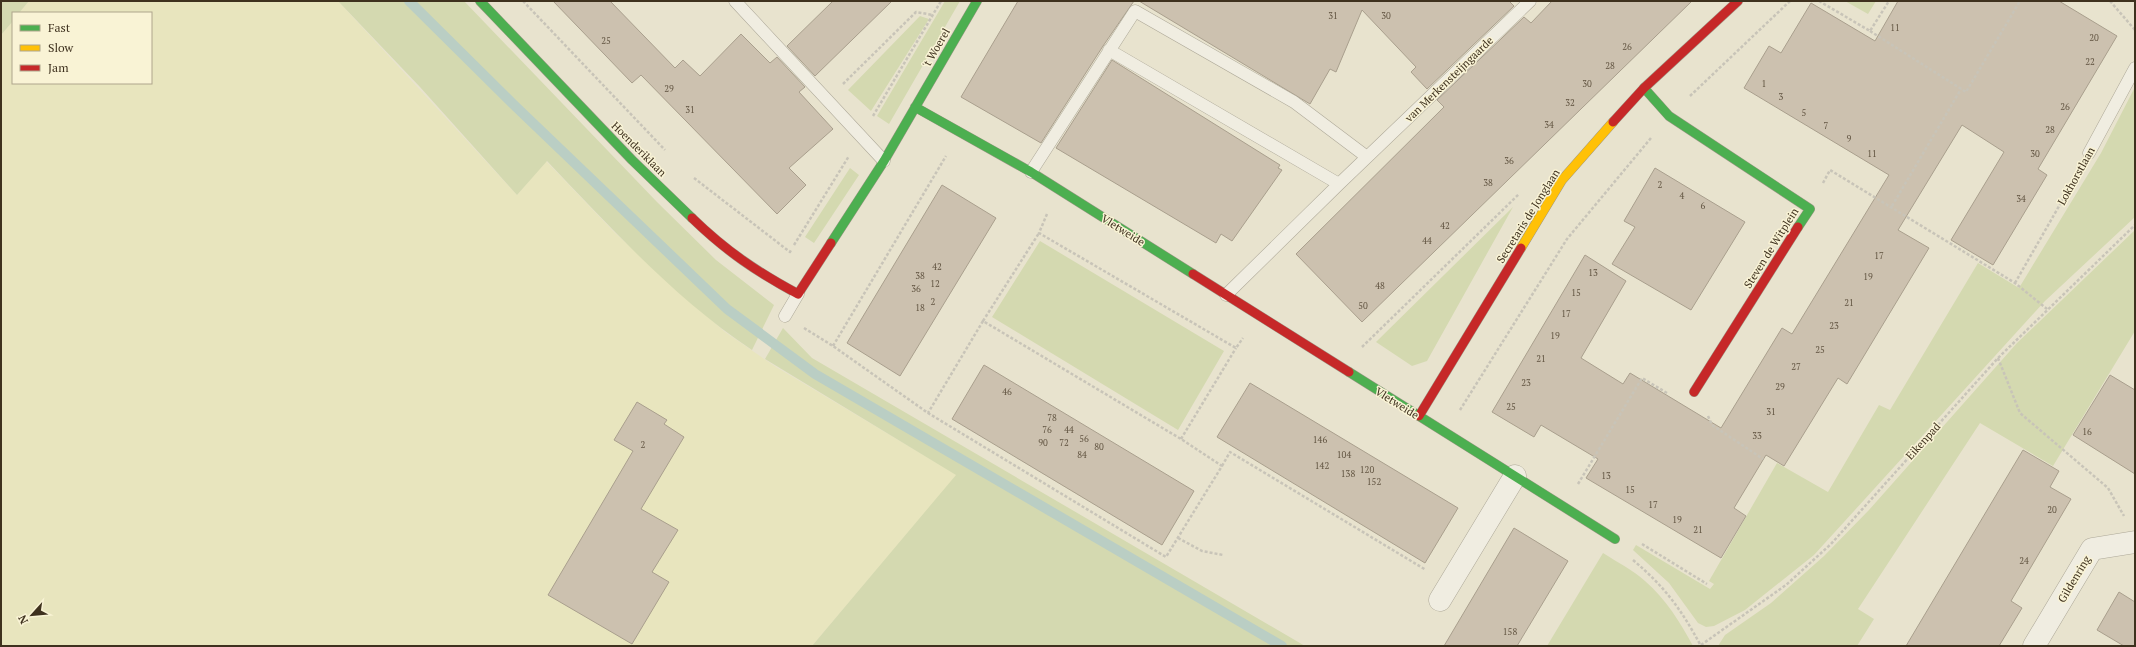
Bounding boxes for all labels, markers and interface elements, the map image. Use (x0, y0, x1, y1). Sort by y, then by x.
house number: 31 (1328, 10, 1338, 22)
house number: 30 (1381, 10, 1391, 22)
legend (12, 12, 152, 84)
text: Fast (48, 20, 71, 35)
house number: 11 (1890, 22, 1900, 34)
street label: 't Woerel (919, 26, 953, 70)
house number: 20 (2089, 32, 2099, 44)
street label: van Merkensteijngaarde (1401, 33, 1496, 126)
house number: 25 (601, 35, 611, 47)
text: Slow (48, 40, 74, 55)
house number: 26 (1622, 41, 1632, 53)
house number: 22 (2085, 56, 2095, 68)
text: Jam (48, 60, 69, 75)
house number: 28 (1605, 60, 1615, 72)
house number: 30 (1582, 78, 1592, 90)
house number: 1 (1762, 78, 1766, 90)
house number: 29 (664, 83, 674, 95)
house number: 3 (1779, 91, 1784, 103)
house number: 32 (1565, 97, 1575, 109)
house number: 26 (2060, 101, 2070, 113)
house number: 31 (685, 104, 695, 116)
house number: 5 (1802, 107, 1807, 119)
street label: Hoenderiklaan (609, 119, 670, 180)
house number: 34 (1544, 119, 1554, 131)
house number: 7 (1824, 120, 1829, 132)
house number: 28 (2045, 124, 2055, 136)
house number: 9 (1847, 133, 1852, 145)
street label: Lokhorstlaan (2054, 144, 2098, 208)
house number: 11 (1867, 148, 1877, 160)
house number: 30 (2030, 148, 2040, 160)
house number: 36 (1504, 155, 1514, 167)
street label: Secretaris de Jonglaan (1493, 166, 1563, 266)
house number: 38 (1483, 177, 1493, 189)
house number: 2 (1658, 179, 1663, 191)
house number: 4 (1680, 190, 1685, 202)
house number: 34 (2016, 193, 2026, 205)
house number: 6 (1701, 200, 1706, 212)
street label: Steven de Witplein (1741, 205, 1802, 291)
street label: Vletweide (1099, 211, 1148, 249)
house number: 42 (1440, 220, 1450, 232)
house number: 44 (1422, 235, 1432, 247)
house number: 17 (1874, 250, 1884, 262)
house number: 42 (932, 261, 942, 273)
house number: 13 (1588, 267, 1598, 279)
house number: 38 (915, 270, 925, 282)
house number: 19 (1863, 271, 1873, 283)
house number: 12 (930, 278, 940, 290)
house number: 48 (1375, 280, 1385, 292)
house number: 36 (911, 283, 921, 295)
house number: 15 (1571, 287, 1581, 299)
house number: 2 (931, 296, 936, 308)
house number: 21 (1844, 297, 1854, 309)
house number: 50 (1358, 300, 1368, 312)
house number: 18 (915, 302, 925, 314)
house number: 17 (1561, 308, 1571, 320)
house number: 23 (1829, 320, 1839, 332)
house number: 19 (1550, 330, 1560, 342)
house number: 25 (1815, 344, 1825, 356)
house number: 21 (1536, 353, 1546, 365)
house number: 27 (1791, 361, 1801, 373)
house number: 23 (1521, 377, 1531, 389)
house number: 29 (1775, 381, 1785, 393)
street label: Vletweide (1373, 384, 1422, 422)
house number: 46 (1002, 386, 1012, 398)
house number: 25 (1506, 401, 1516, 413)
house number: 31 (1766, 406, 1776, 418)
house number: 78 (1047, 412, 1057, 424)
street label: Eikenpad (1903, 420, 1943, 462)
house number: 76 (1042, 424, 1052, 436)
house number: 44 (1064, 424, 1074, 436)
house number: 16 (2082, 426, 2092, 438)
house number: 33 (1752, 430, 1762, 442)
house number: 56 (1079, 433, 1089, 445)
house number: 146 (1313, 434, 1327, 446)
house number: 90 (1038, 437, 1048, 449)
house number: 72 (1059, 437, 1069, 449)
house number: 2 (641, 439, 646, 451)
house number: 80 (1094, 441, 1104, 453)
house number: 84 (1077, 449, 1087, 461)
house number: 104 (1337, 449, 1351, 461)
house number: 142 (1315, 460, 1329, 472)
house number: 120 (1360, 464, 1374, 476)
house number: 138 (1341, 468, 1355, 480)
house number: 13 (1601, 470, 1611, 482)
house number: 152 (1367, 476, 1381, 488)
house number: 15 (1625, 484, 1635, 496)
house number: 17 (1648, 499, 1658, 511)
house number: 20 (2047, 504, 2057, 516)
house number: 19 (1672, 514, 1682, 526)
house number: 21 (1693, 524, 1703, 536)
street label: Gildenring (2055, 553, 2094, 605)
house number: 24 (2019, 555, 2029, 567)
north arrow (12, 595, 52, 635)
text: N (15, 612, 31, 626)
house number: 158 (1503, 626, 1517, 638)

